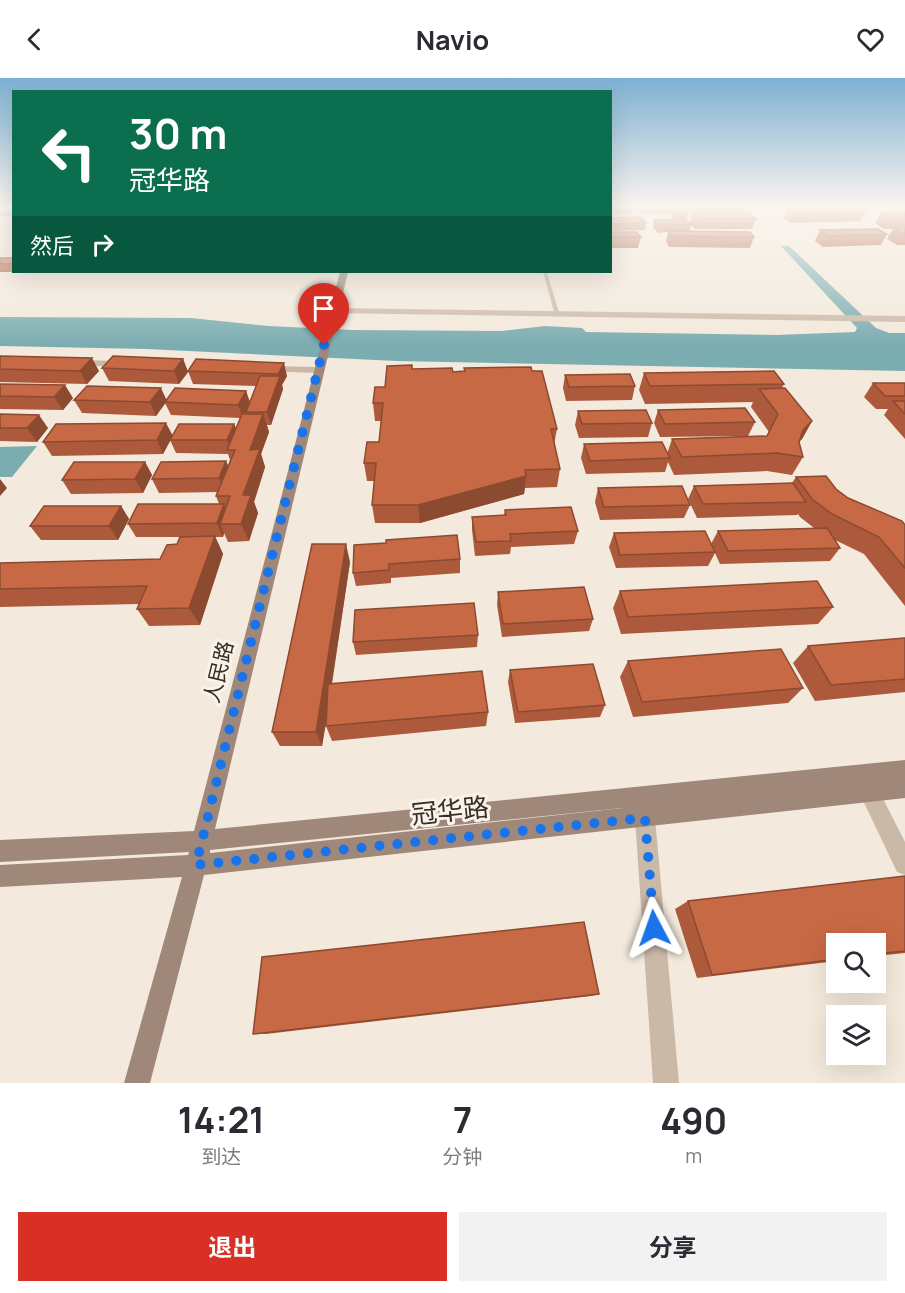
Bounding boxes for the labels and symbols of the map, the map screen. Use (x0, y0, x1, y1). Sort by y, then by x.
pin (298, 283, 349, 345)
street label: 人民路 (197, 638, 239, 706)
street label: 冠华路 (409, 788, 491, 832)
position arrow (622, 896, 686, 960)

